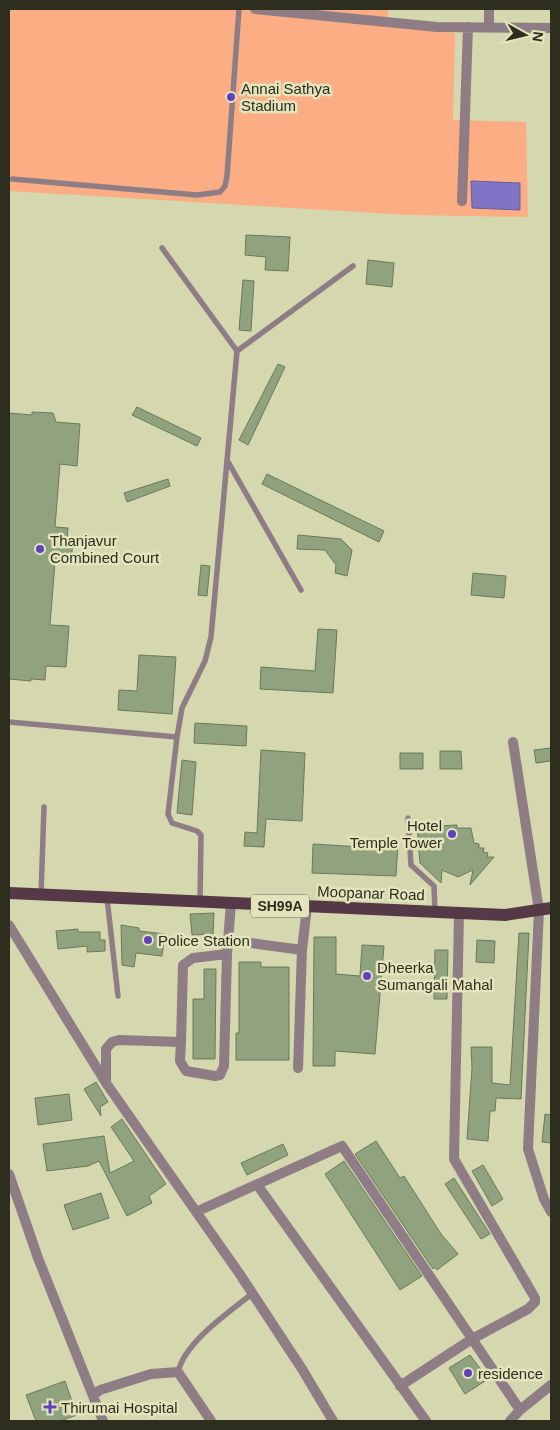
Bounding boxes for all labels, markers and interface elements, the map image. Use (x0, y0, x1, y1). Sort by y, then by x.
north arrow (500, 10, 550, 60)
text: N (529, 31, 547, 43)
place label: Annai Sathya Stadium (241, 80, 331, 114)
marker: Annai Sathya Stadium (225, 91, 237, 103)
place label: Thanjavur Combined Court (50, 532, 160, 566)
marker: Thanjavur Combined Court (34, 543, 46, 555)
place label: Hotel Temple Tower (350, 817, 442, 851)
marker: Hotel Temple Tower (446, 828, 458, 840)
street label: Moopanar Road (317, 883, 425, 903)
road number: SH99A (251, 894, 309, 918)
place label: Police Station (158, 932, 250, 949)
marker: Police Station (142, 934, 154, 946)
place label: Dheerka Sumangali Mahal (377, 959, 493, 993)
marker: Dheerka Sumangali Mahal (361, 970, 373, 982)
place label: residence (478, 1365, 543, 1382)
marker: residence (462, 1367, 474, 1379)
place label: Thirumai Hospital (61, 1399, 178, 1416)
marker: Thirumai Hospital (43, 1400, 57, 1414)

